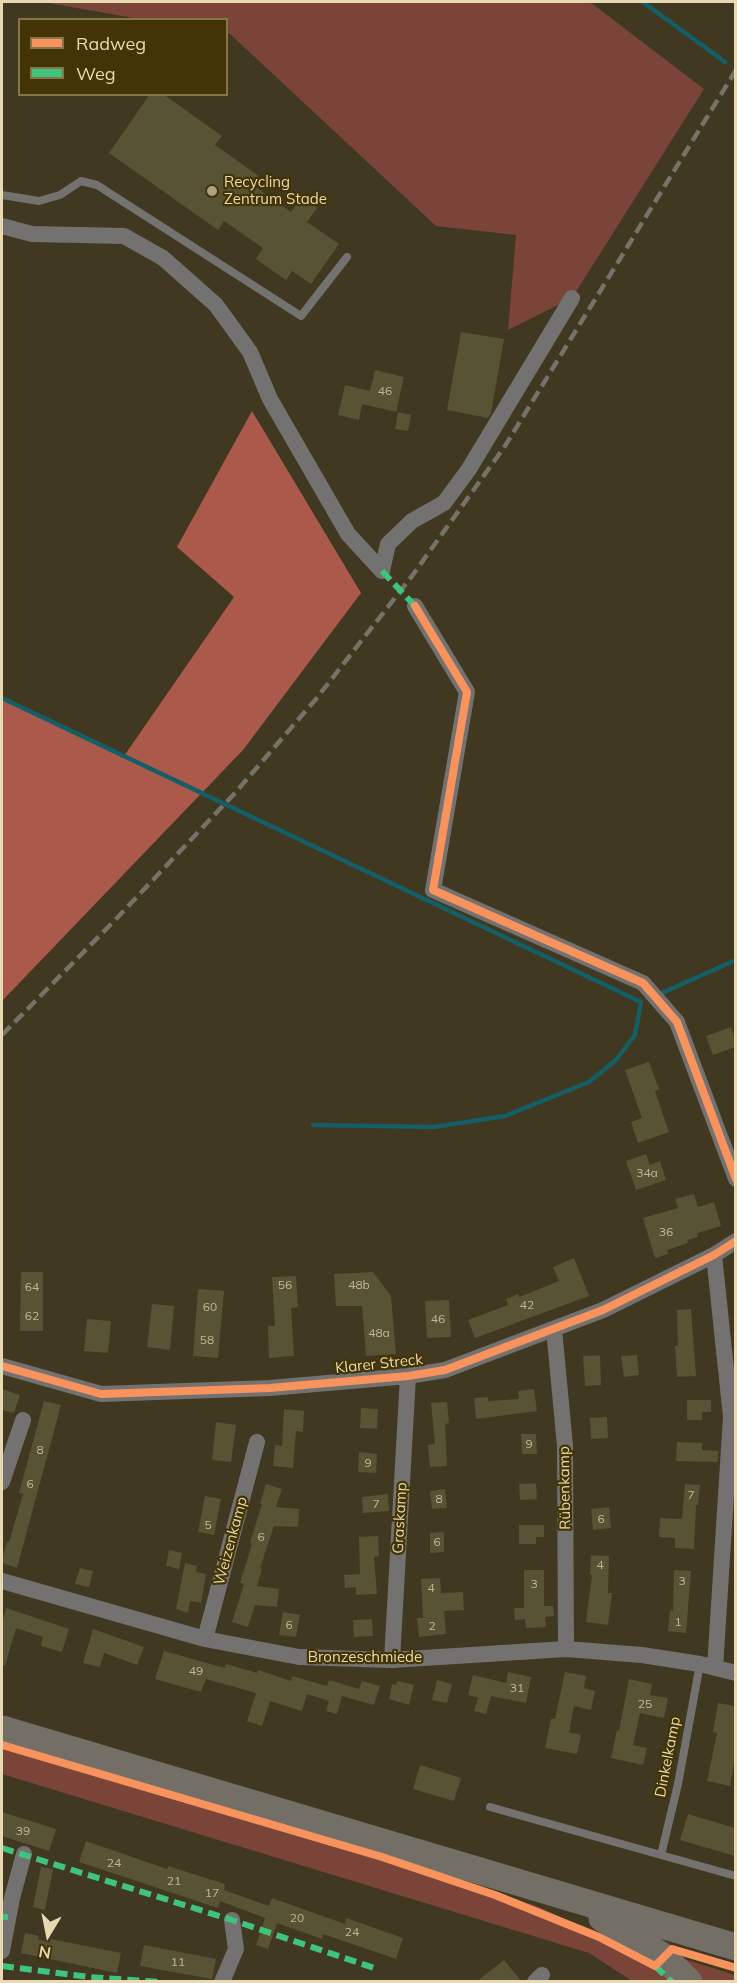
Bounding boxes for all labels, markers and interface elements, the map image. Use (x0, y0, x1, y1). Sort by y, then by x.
legend (18, 18, 228, 96)
text: Radweg (76, 32, 146, 55)
text: Weg (76, 62, 116, 85)
place label: Recycling Zentrum Stade (224, 173, 327, 208)
marker: Recycling Zentrum Stade (205, 184, 219, 198)
house number: 46 (378, 384, 392, 398)
house number: 34a (636, 1166, 658, 1180)
house number: 36 (659, 1225, 673, 1239)
house number: 56 (278, 1278, 292, 1292)
house number: 48b (348, 1278, 370, 1292)
house number: 64 (25, 1280, 39, 1294)
house number: 42 (520, 1298, 534, 1312)
house number: 60 (203, 1300, 217, 1314)
house number: 62 (25, 1309, 39, 1323)
house number: 46 (431, 1312, 445, 1326)
house number: 48a (368, 1326, 390, 1340)
house number: 58 (200, 1333, 214, 1347)
street label: Klarer Streck (334, 1350, 424, 1378)
house number: 9 (525, 1437, 533, 1451)
house number: 8 (36, 1443, 44, 1457)
street label: Rübenkamp (555, 1446, 575, 1530)
house number: 9 (364, 1456, 372, 1470)
house number: 6 (26, 1477, 34, 1491)
street label: Graskamp (389, 1482, 411, 1554)
house number: 7 (687, 1488, 695, 1502)
house number: 8 (435, 1492, 443, 1506)
street label: Weizenkamp (211, 1495, 251, 1587)
house number: 7 (372, 1497, 380, 1511)
house number: 6 (597, 1512, 605, 1526)
house number: 5 (204, 1518, 212, 1532)
house number: 6 (257, 1530, 265, 1544)
house number: 6 (433, 1535, 441, 1549)
house number: 4 (596, 1558, 604, 1572)
house number: 3 (678, 1574, 686, 1588)
house number: 3 (530, 1577, 538, 1591)
house number: 4 (427, 1581, 435, 1595)
house number: 1 (674, 1615, 682, 1629)
house number: 6 (285, 1618, 293, 1632)
house number: 2 (428, 1619, 436, 1633)
street label: Bronzeschmiede (308, 1648, 422, 1666)
house number: 49 (189, 1664, 203, 1678)
house number: 31 (510, 1681, 524, 1695)
house number: 25 (638, 1697, 652, 1711)
street label: Dinkelkamp (651, 1715, 685, 1799)
house number: 39 (16, 1824, 30, 1838)
house number: 24 (107, 1856, 121, 1870)
house number: 21 (167, 1874, 181, 1888)
house number: 17 (205, 1886, 219, 1900)
north arrow (18, 1905, 78, 1965)
house number: 20 (290, 1911, 304, 1925)
house number: 24 (345, 1925, 359, 1939)
text: N (37, 1942, 53, 1964)
house number: 11 (171, 1955, 185, 1969)

